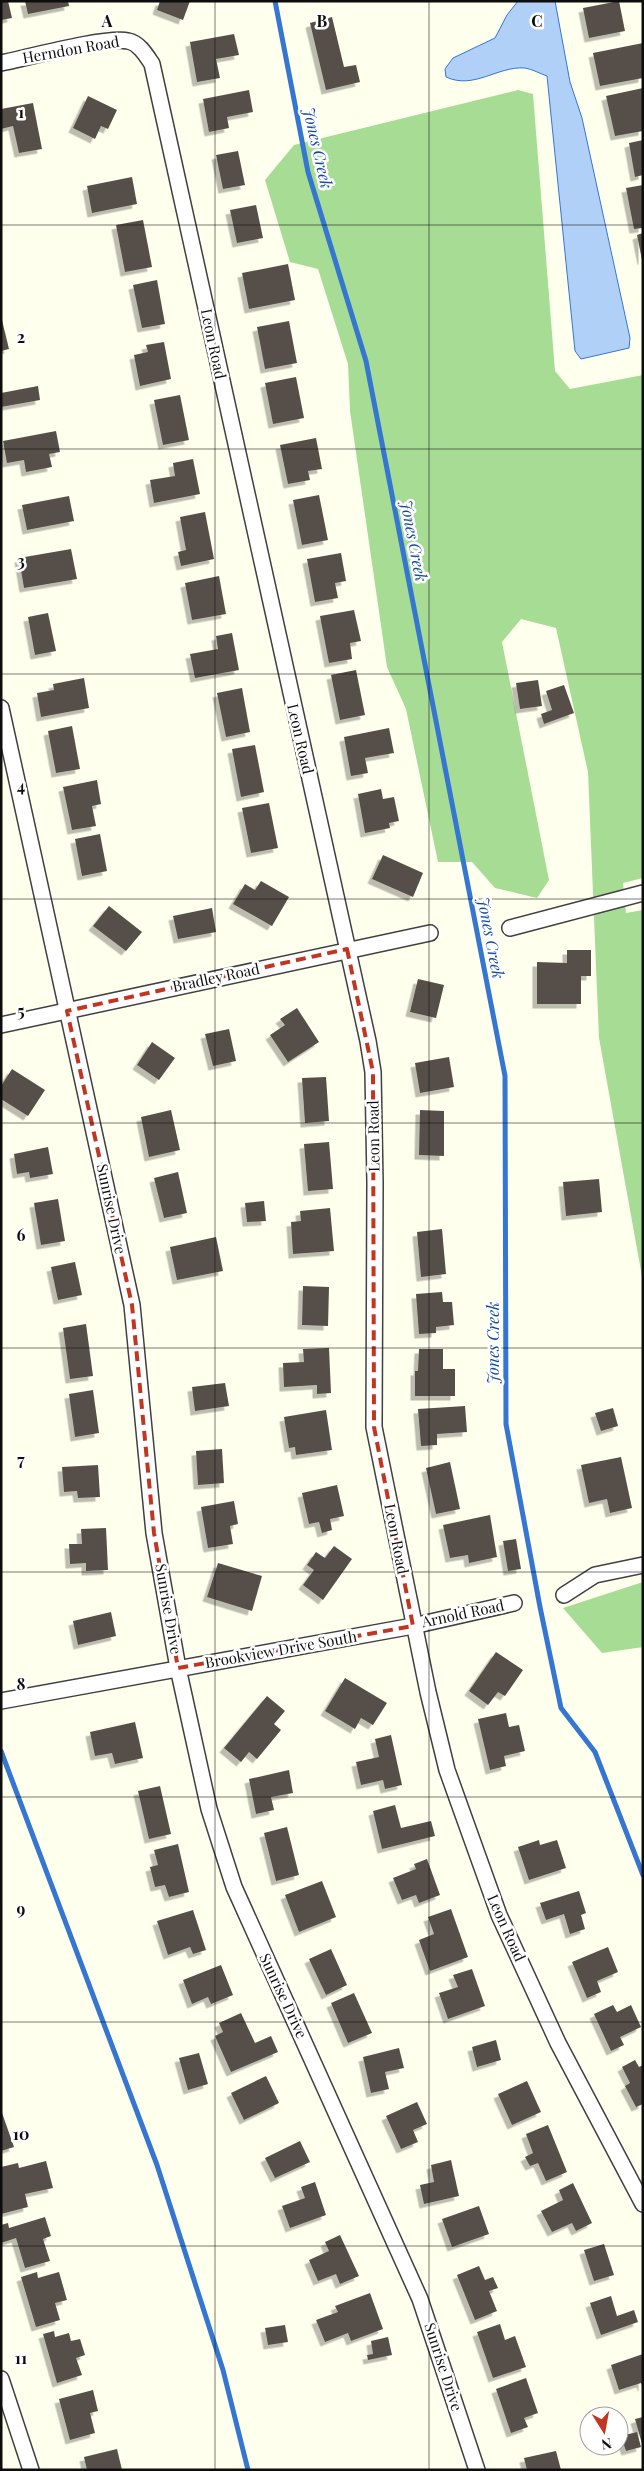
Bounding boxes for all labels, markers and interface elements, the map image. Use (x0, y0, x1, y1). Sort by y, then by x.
text: A (101, 10, 113, 31)
text: B (317, 10, 328, 31)
text: C (531, 10, 543, 31)
street label: Herndon Road (21, 31, 121, 67)
text: 1 (18, 101, 24, 122)
water label: Jones Creek (299, 105, 338, 191)
street label: Leon Road (197, 307, 231, 381)
text: 2 (17, 326, 25, 347)
water label: Jones Creek (396, 498, 433, 583)
text: 3 (17, 550, 25, 571)
street label: Leon Road (283, 702, 319, 776)
text: 4 (17, 775, 25, 796)
water label: Jones Creek (473, 895, 510, 980)
street label: Bradley Road (170, 958, 262, 996)
text: 5 (17, 1000, 25, 1021)
street label: Leon Road (362, 1100, 384, 1172)
street label: Sunrise Drive (93, 1162, 131, 1256)
text: 6 (17, 1224, 26, 1245)
water label: Jones Creek (482, 1302, 503, 1384)
text: 7 (17, 1449, 25, 1470)
street label: Leon Road (380, 1502, 414, 1576)
street label: Sunrise Drive (151, 1562, 187, 1656)
street label: Arnold Road (419, 1594, 506, 1632)
street label: Brookview Drive South (203, 1626, 359, 1672)
text: 8 (17, 1673, 26, 1694)
street label: Leon Road (483, 1891, 531, 1965)
text: 9 (17, 1898, 26, 1919)
street label: Sunrise Drive (255, 1950, 312, 2041)
text: 10 (13, 2123, 29, 2144)
street label: Sunrise Drive (420, 2320, 468, 2413)
text: 11 (15, 2347, 27, 2368)
north arrow (579, 2406, 629, 2456)
text: N (600, 2434, 613, 2455)

